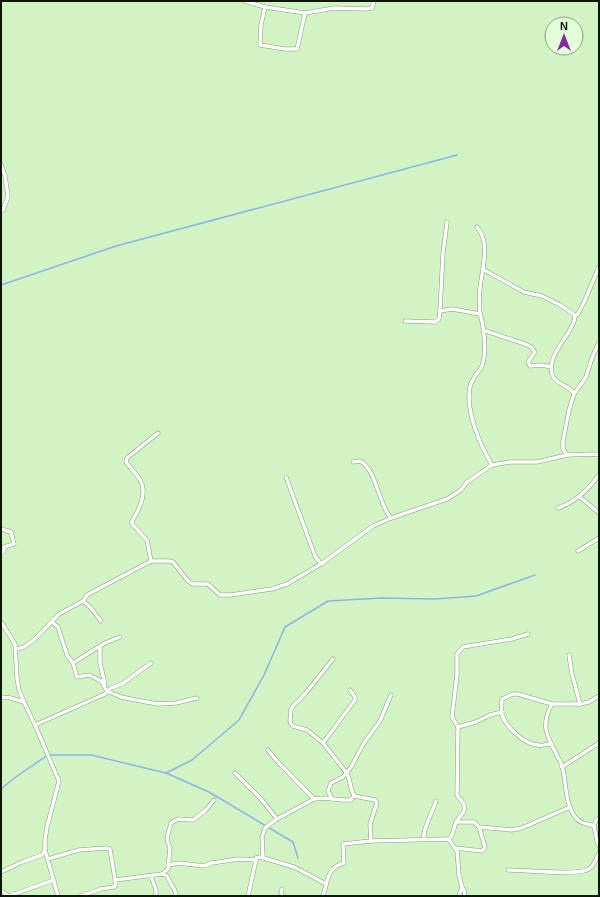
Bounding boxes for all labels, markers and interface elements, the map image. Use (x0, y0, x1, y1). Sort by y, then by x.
north arrow (544, 16, 584, 56)
text: N (560, 20, 568, 32)

